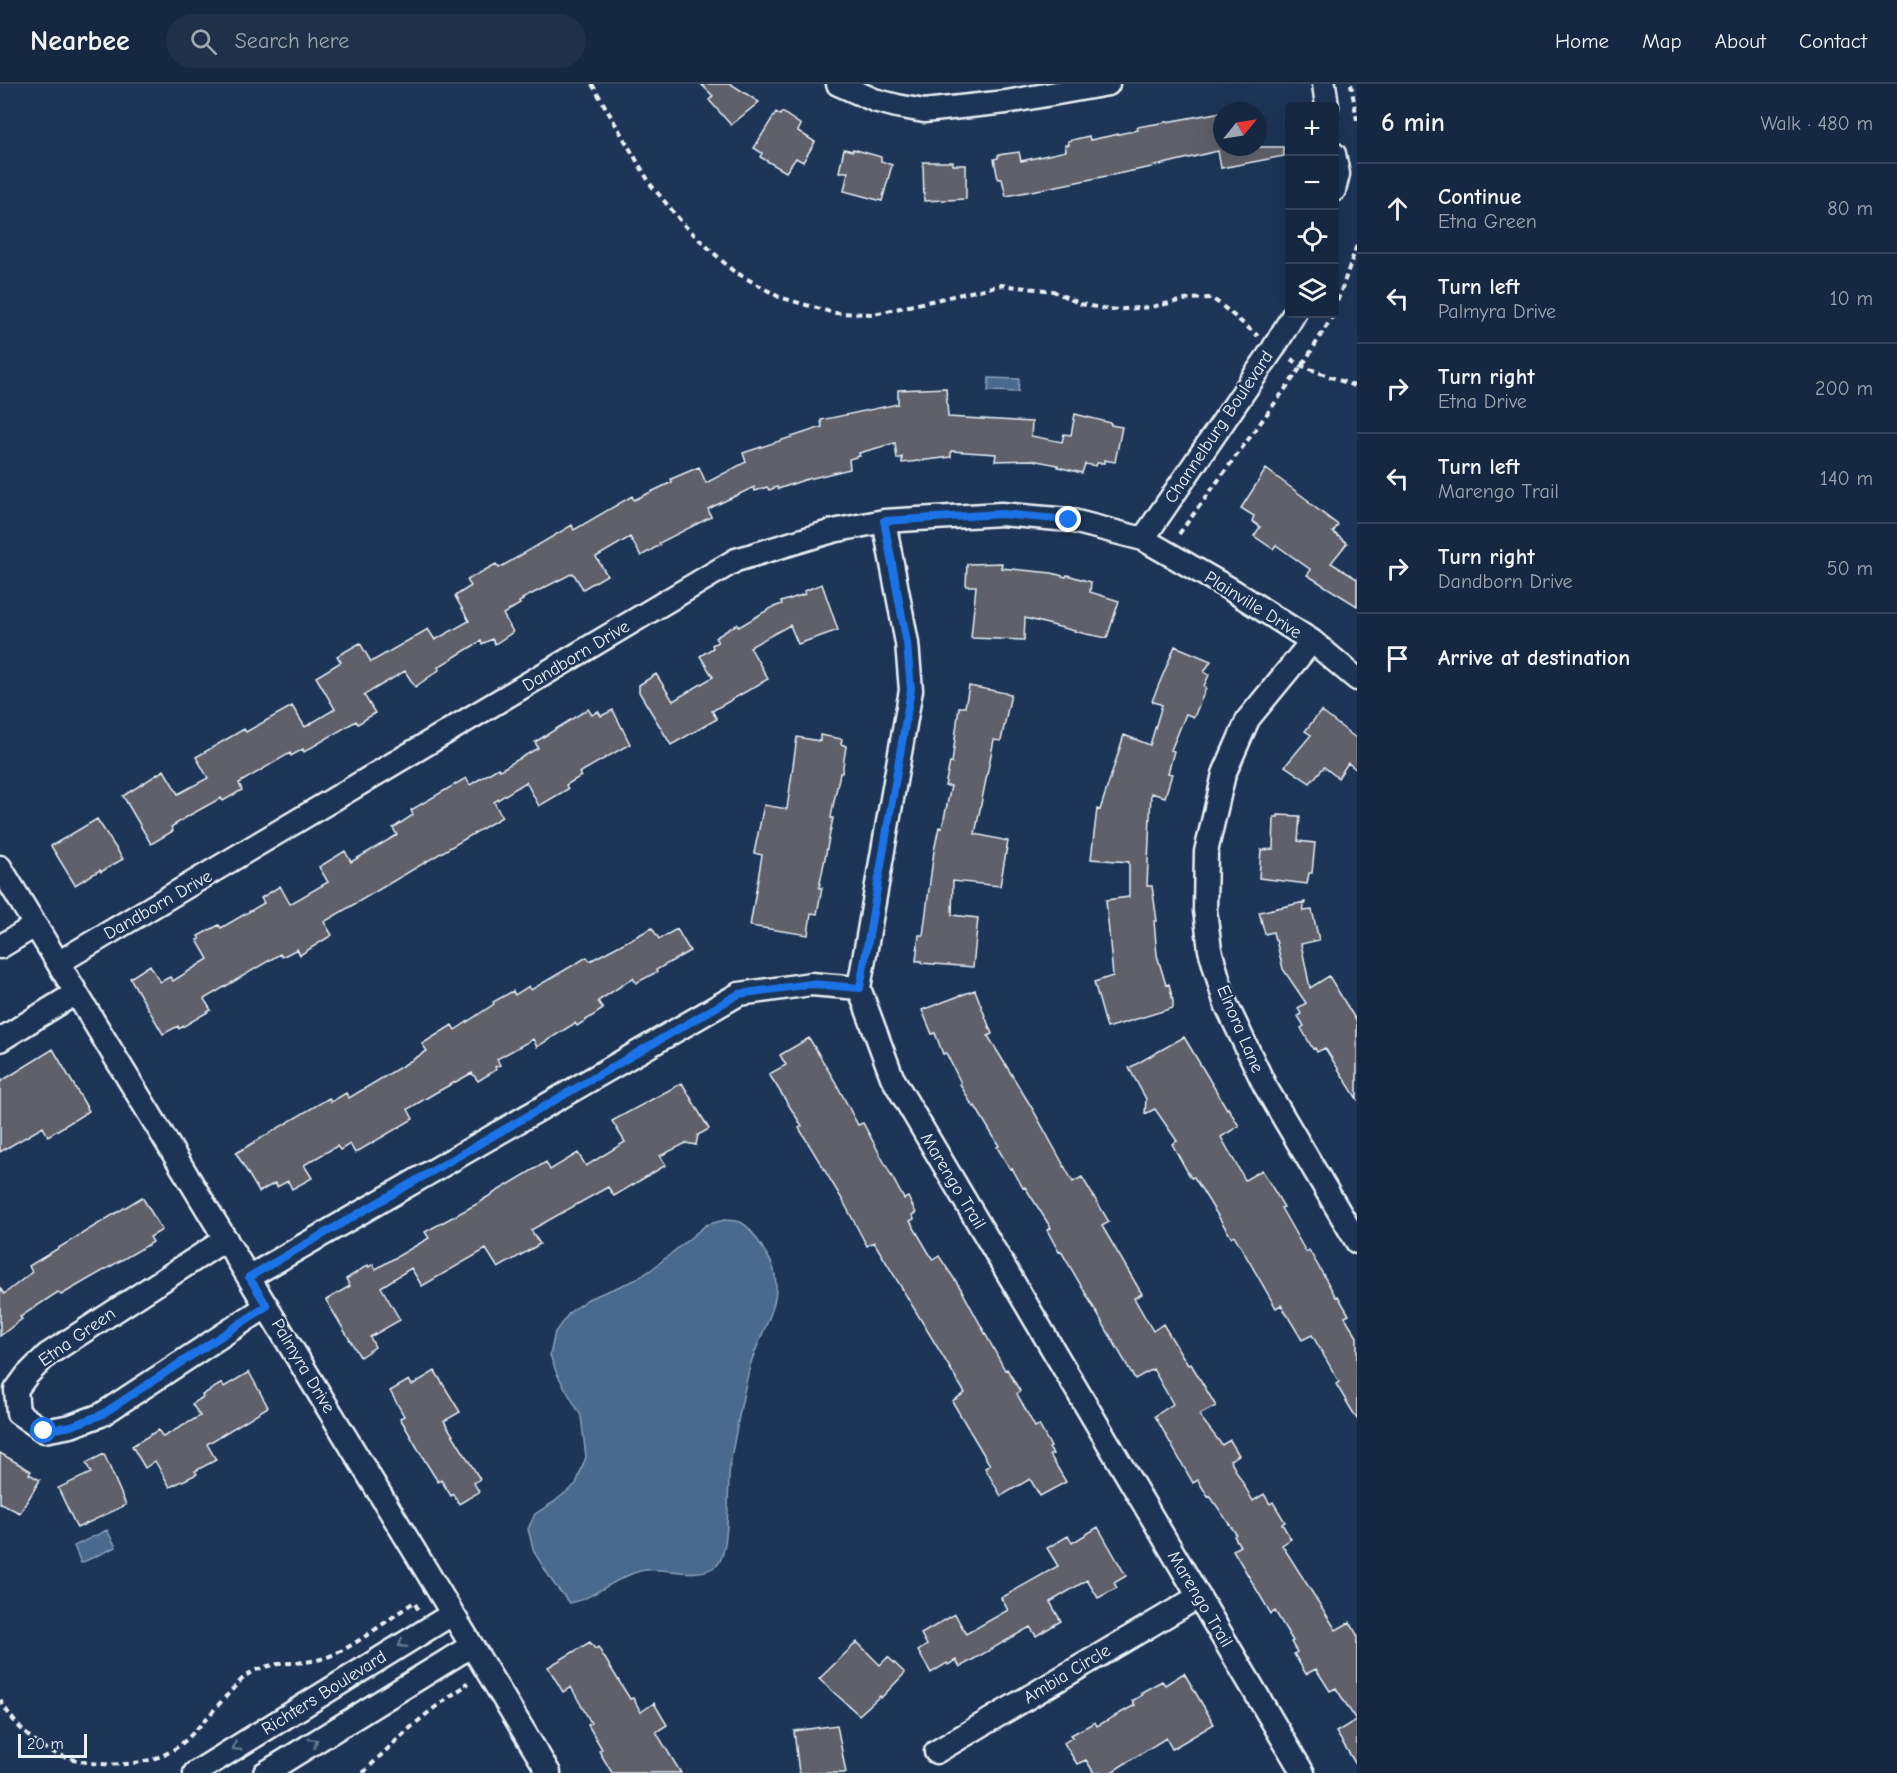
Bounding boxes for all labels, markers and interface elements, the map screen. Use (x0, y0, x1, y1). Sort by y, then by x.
search box (166, 14, 586, 68)
text: Nearbee (30, 25, 130, 57)
icon: search (187, 25, 220, 58)
text: Search here (235, 28, 349, 54)
text: Home (1555, 29, 1609, 53)
text: Map (1642, 29, 1682, 53)
text: About (1715, 29, 1766, 53)
text: Contact (1799, 29, 1867, 53)
north arrow (1213, 102, 1267, 156)
map controls (1285, 102, 1339, 318)
button: + (1285, 102, 1339, 156)
text: 6 min (1381, 108, 1445, 138)
text: Walk · 480 m (1760, 112, 1873, 135)
button: − (1285, 156, 1339, 210)
text: Continue (1438, 184, 1521, 210)
icon: ahead (1381, 192, 1414, 225)
text: 80 m (1827, 197, 1873, 220)
button: locate (1285, 210, 1339, 264)
text: Etna Green (1438, 210, 1537, 233)
button: layers (1285, 264, 1339, 318)
text: Turn left (1438, 274, 1520, 300)
icon: left (1381, 282, 1414, 315)
text: 10 m (1830, 287, 1873, 310)
text: Palmyra Drive (1438, 300, 1556, 323)
street label: Channelburg Boulevard (1160, 347, 1278, 507)
text: Turn right (1438, 364, 1535, 390)
icon: right (1381, 372, 1414, 405)
text: 200 m (1815, 377, 1873, 400)
text: Etna Drive (1438, 390, 1527, 413)
text: Turn left (1438, 454, 1520, 480)
icon: left (1381, 462, 1414, 495)
text: 140 m (1820, 467, 1873, 490)
text: Marengo Trail (1438, 480, 1559, 503)
route end (1055, 506, 1081, 532)
text: Turn right (1438, 544, 1535, 570)
icon: right (1381, 552, 1414, 585)
text: 50 m (1827, 557, 1873, 580)
street label: Plainville Drive (1201, 567, 1305, 643)
text: Dandborn Drive (1438, 570, 1573, 593)
street label: Dandborn Drive (519, 616, 633, 696)
icon: arrive (1381, 642, 1414, 675)
text: Arrive at destination (1438, 645, 1630, 671)
street label: Dandborn Drive (100, 866, 216, 944)
street label: Elnora Lane (1212, 982, 1268, 1076)
street label: Marengo Trail (916, 1129, 990, 1233)
street label: Etna Green (35, 1303, 119, 1371)
street label: Palmyra Drive (267, 1315, 339, 1417)
route start (30, 1417, 56, 1443)
street label: Marengo Trail (1163, 1547, 1237, 1651)
one-way arrow (398, 1637, 408, 1649)
street label: Ambia Circle (1020, 1640, 1114, 1708)
street label: Richters Boulevard (258, 1646, 390, 1740)
scale bar (18, 1731, 87, 1758)
text: 20 m (27, 1735, 64, 1753)
one-way arrow (308, 1738, 318, 1750)
one-way arrow (232, 1740, 243, 1751)

